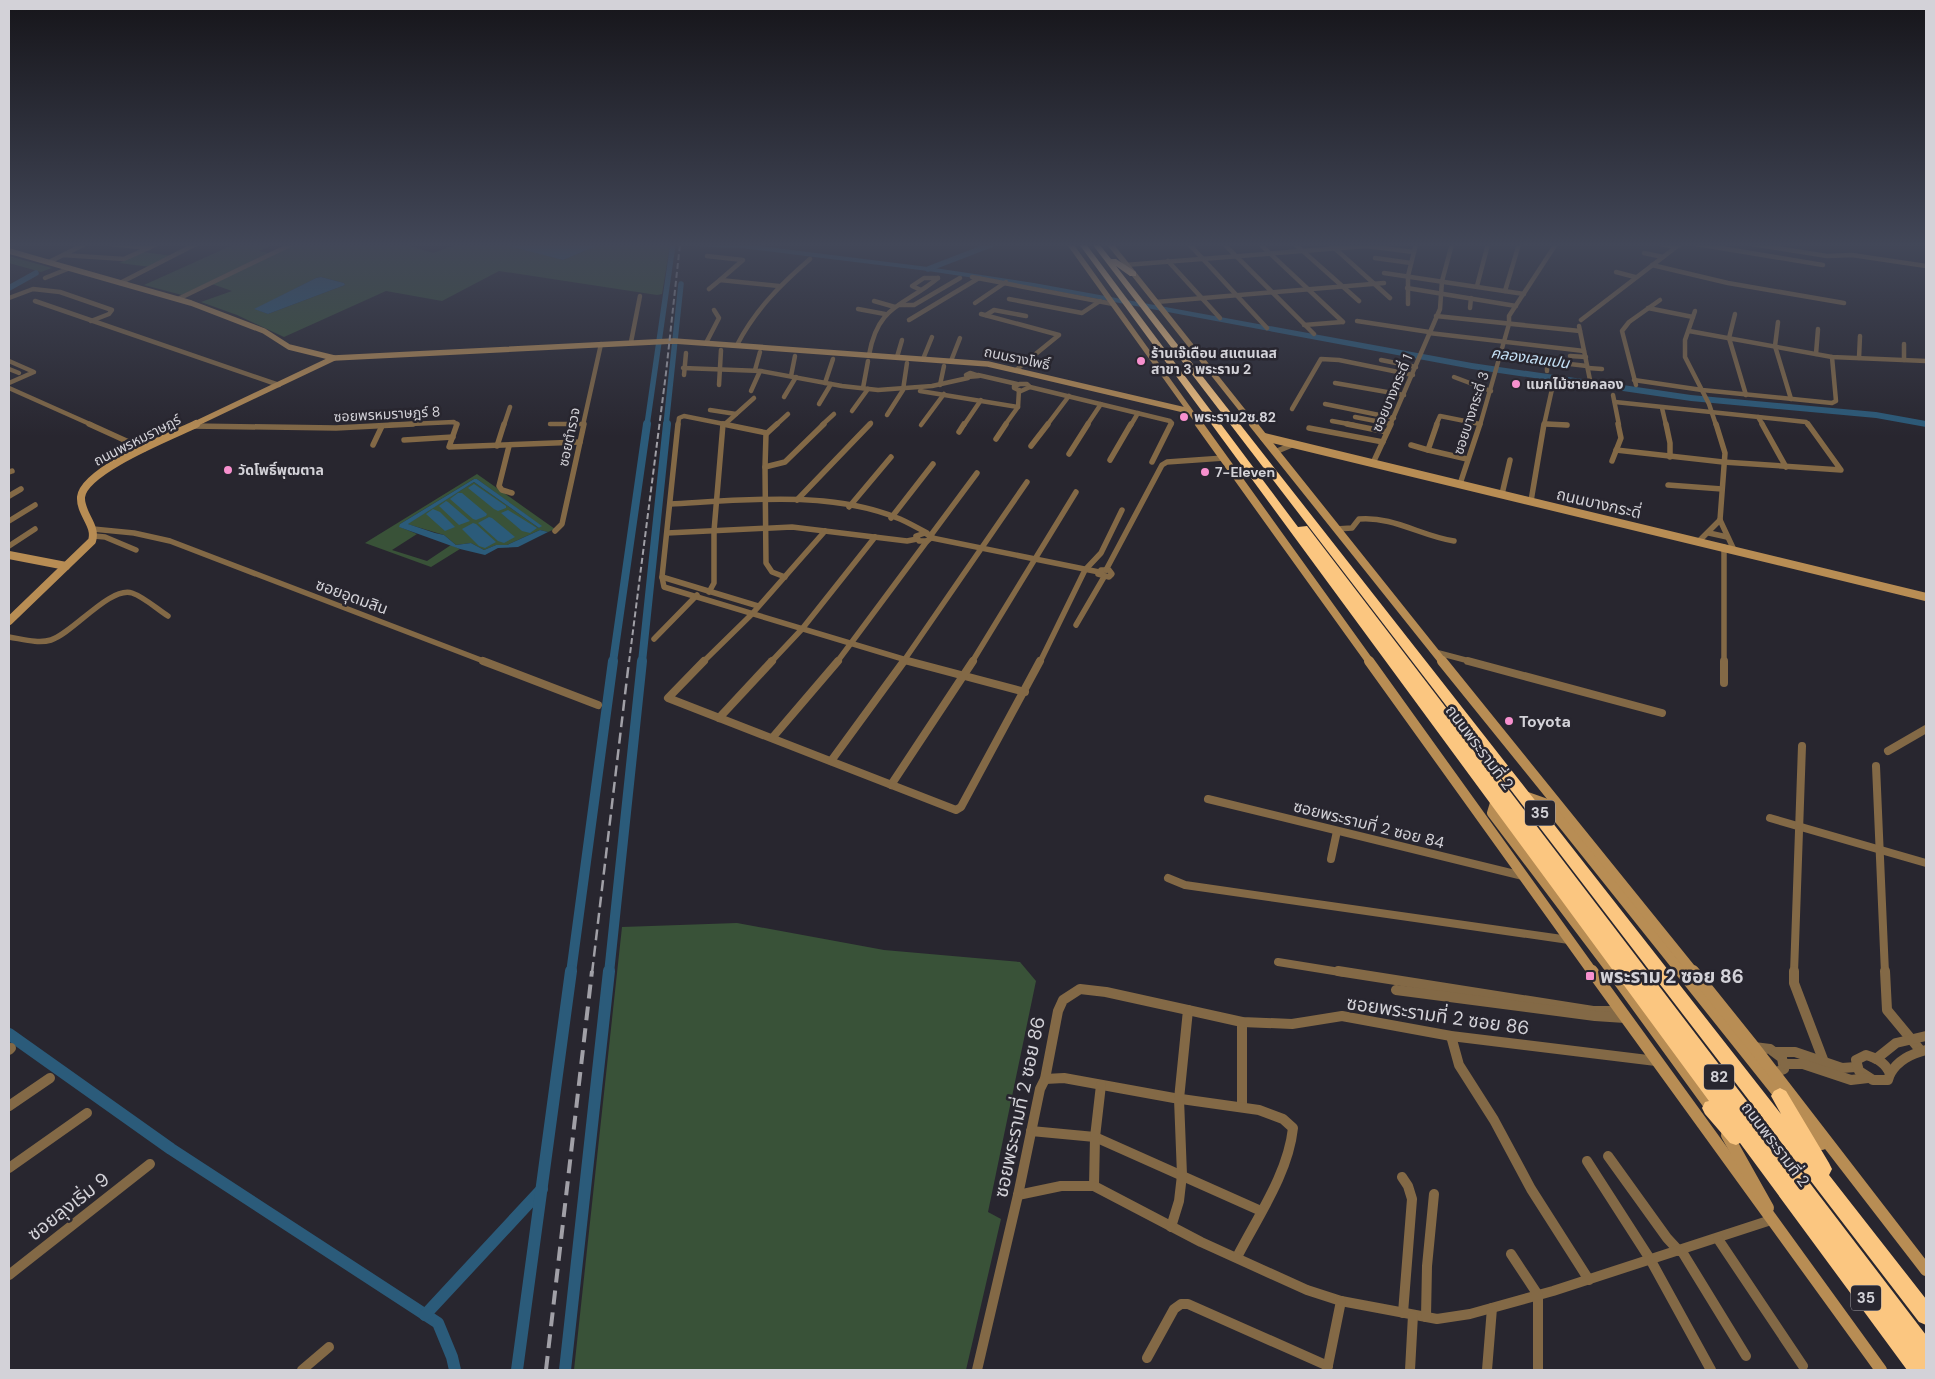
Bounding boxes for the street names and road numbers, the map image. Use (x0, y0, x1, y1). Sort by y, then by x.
street label: ถนนรางโพธิ์ (982, 342, 1052, 374)
street label: ซอยบางกระดี่ 1 (1367, 351, 1416, 434)
street label: ซอยบางกระดี่ 3 (1448, 369, 1493, 457)
street label: ซอยพรหมราษฎร์ 8 (333, 402, 441, 426)
street label: ซอยตำรวจ (554, 406, 584, 468)
street label: ถนนพรหมราษฎร์ (90, 410, 184, 470)
street label: ถนนบางกระดี่ (1554, 483, 1644, 523)
street label: ซอยอุดมสิน (313, 574, 391, 619)
street label: ถนนพระรามที่ 2 (1441, 700, 1519, 794)
street label: ซอยพระรามที่ 2 ซอย 84 (1291, 795, 1447, 853)
road number: 35 (1525, 800, 1555, 826)
street label: ซอยพระรามที่ 2 ซอย 86 (1345, 989, 1531, 1041)
street label: ซอยพระรามที่ 2 ซอย 86 (987, 1014, 1051, 1200)
road number: 82 (1704, 1064, 1734, 1090)
street label: ถนนพระรามที่ 2 (1737, 1097, 1815, 1191)
street label: ซอยลุงเริ่ม 9 (22, 1167, 114, 1246)
road number: 35 (1851, 1286, 1881, 1310)

